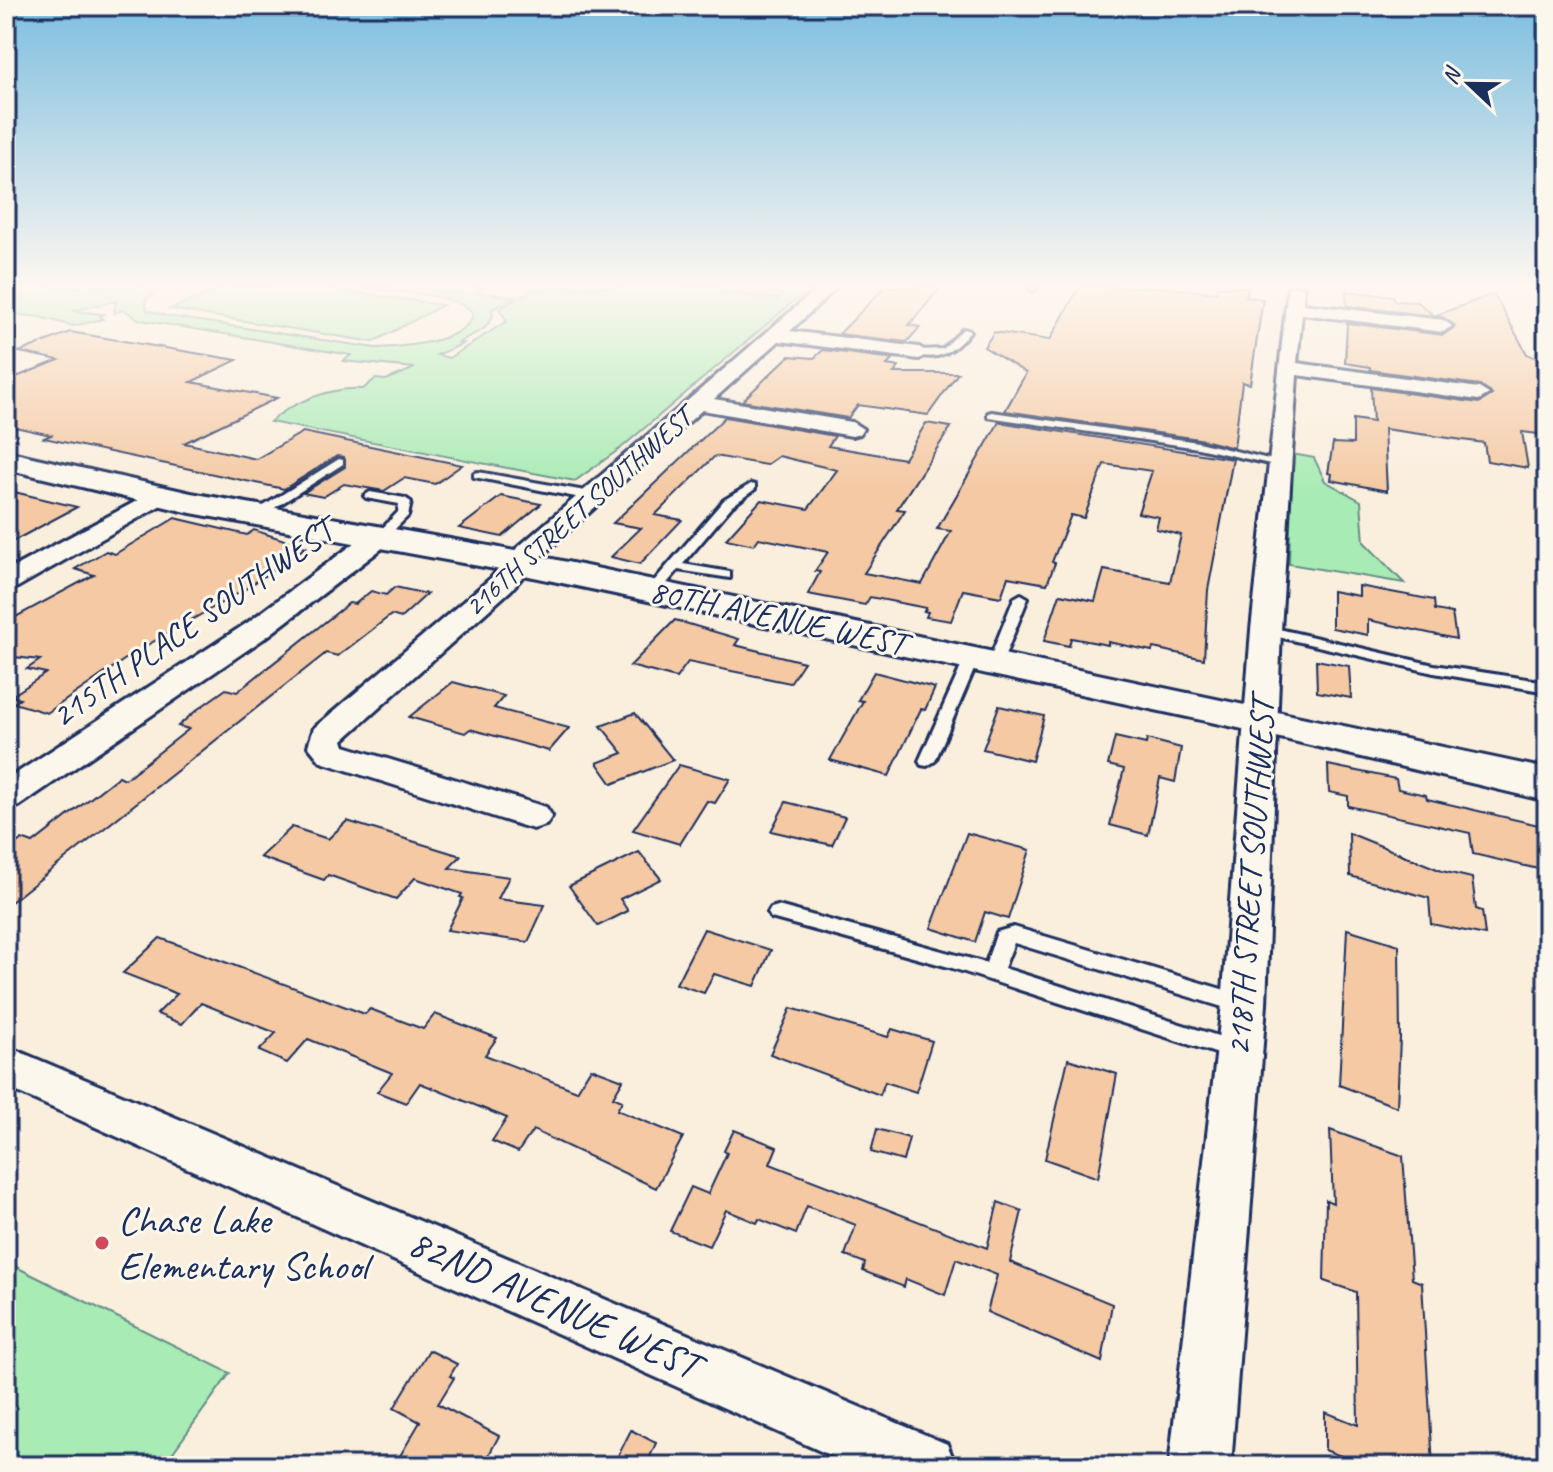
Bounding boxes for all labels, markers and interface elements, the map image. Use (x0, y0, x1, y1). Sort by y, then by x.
north arrow (1429, 44, 1509, 124)
text: N (1436, 62, 1468, 88)
street label: 216TH STREET SOUTHWEST (457, 396, 705, 624)
street label: 215TH PLACE SOUTHWEST (43, 505, 348, 737)
street label: 80TH AVENUE WEST (646, 569, 916, 666)
street label: 218TH STREET SOUTHWEST (1216, 689, 1285, 1057)
place label: Chase Lake Elementary School (118, 1195, 374, 1291)
street label: 82ND AVENUE WEST (401, 1218, 714, 1394)
marker: Chase Lake Elementary School (93, 1234, 111, 1252)

